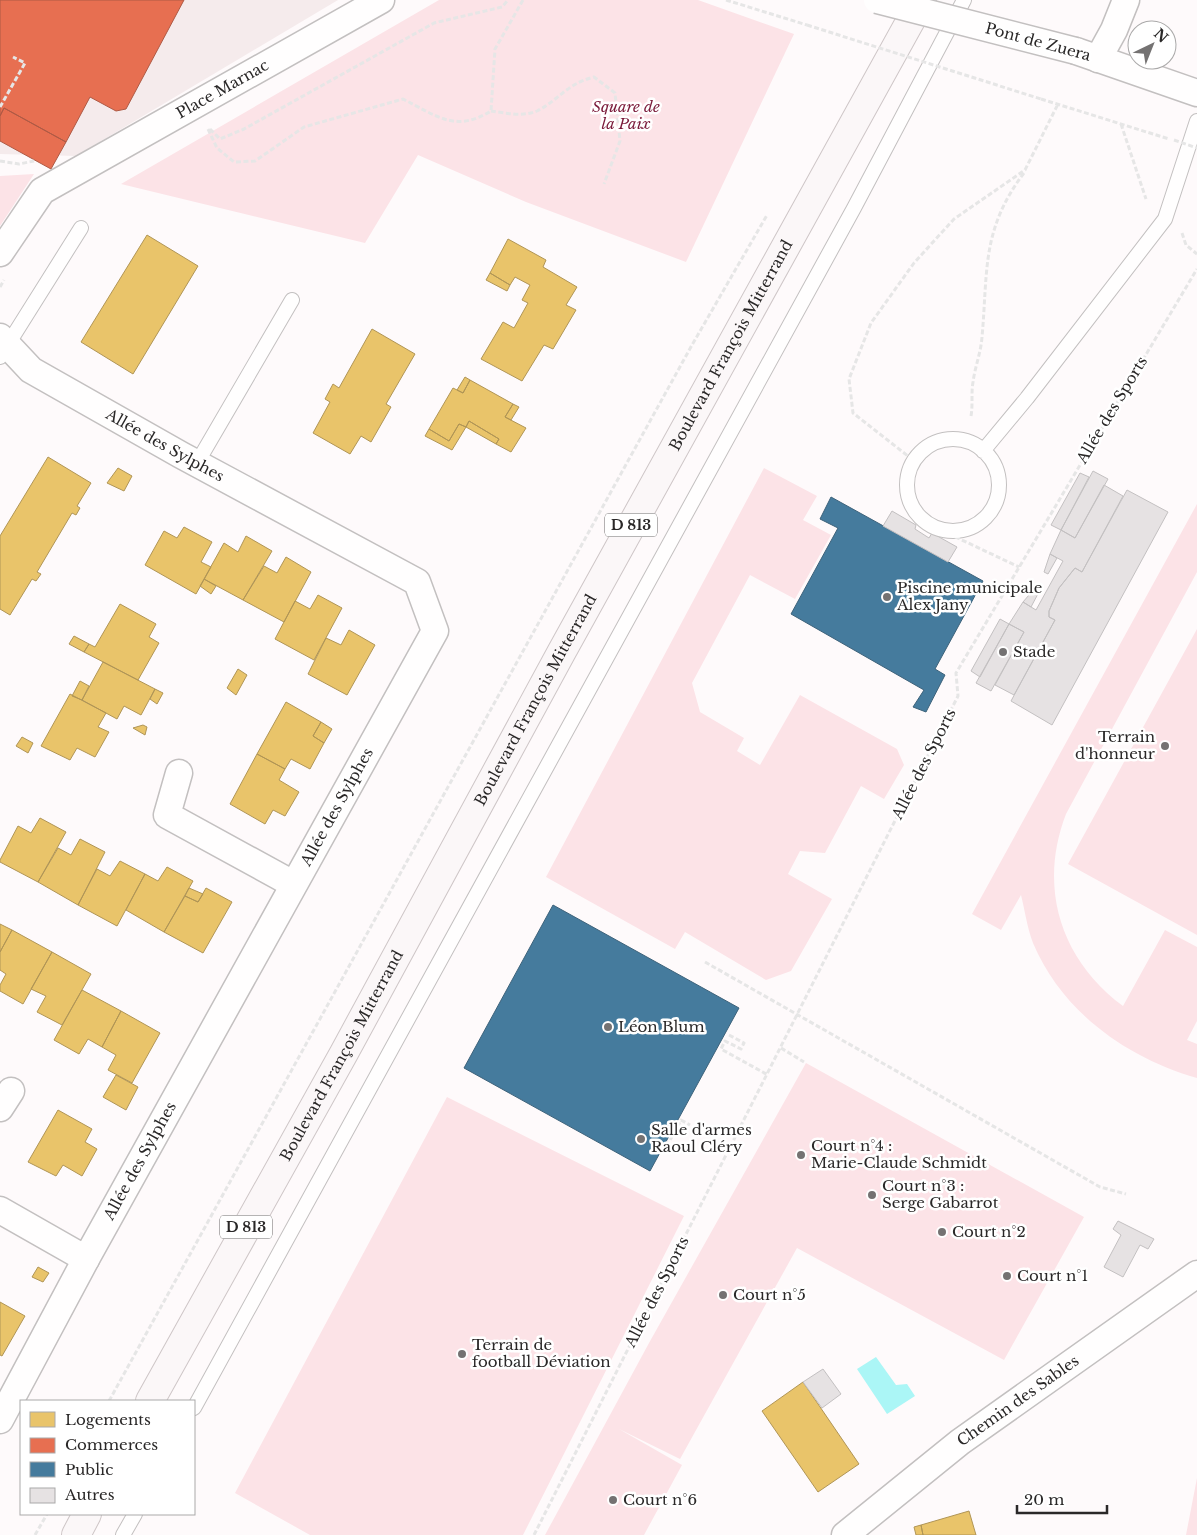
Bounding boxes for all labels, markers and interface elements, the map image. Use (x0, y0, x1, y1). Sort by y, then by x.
street label: Pont de Zuera (983, 18, 1094, 65)
north arrow (1127, 20, 1177, 70)
text: N (1150, 24, 1172, 47)
street label: Place Marnac (173, 55, 272, 122)
park label: Square de la Paix (592, 97, 660, 133)
street label: Boulevard François Mitterrand (665, 236, 796, 454)
street label: Allée des Sports (1072, 352, 1151, 468)
street label: Allée des Sylphes (102, 404, 228, 486)
road number: D 813 (605, 514, 657, 536)
place label: Piscine municipale Alex Jany (896, 578, 1042, 614)
street label: Boulevard François Mitterrand (470, 591, 601, 809)
marker: Piscine municipale Alex Jany (881, 591, 893, 603)
place label: Stade (1013, 642, 1055, 661)
marker: Stade (997, 646, 1009, 658)
street label: Allée des Sports (887, 705, 960, 823)
place label: Terrain d'honneur (1075, 727, 1156, 763)
marker: Terrain d'honneur (1159, 740, 1171, 752)
street label: Allée des Sylphes (296, 744, 377, 870)
street label: Boulevard François Mitterrand (276, 947, 407, 1164)
place label: Léon Blum (618, 1017, 704, 1036)
marker: Léon Blum (602, 1021, 614, 1033)
street label: Allée des Sylphes (99, 1098, 180, 1224)
place label: Salle d'armes Raoul Cléry (651, 1120, 752, 1156)
marker: Salle d'armes Raoul Cléry (635, 1133, 647, 1145)
place label: Court n°4 : Marie-Claude Schmidt (811, 1136, 987, 1172)
marker: Court n°4 : Marie-Claude Schmidt (795, 1149, 807, 1161)
place label: Court n°3 : Serge Gabarrot (882, 1176, 999, 1212)
marker: Court n°3 : Serge Gabarrot (866, 1189, 878, 1201)
road number: D 813 (220, 1216, 272, 1238)
place label: Court n°2 (952, 1222, 1026, 1241)
marker: Court n°2 (936, 1226, 948, 1238)
street label: Allée des Sports (620, 1233, 693, 1351)
place label: Court n°1 (1017, 1266, 1088, 1285)
marker: Court n°1 (1001, 1270, 1013, 1282)
place label: Court n°5 (733, 1285, 806, 1304)
marker: Court n°5 (717, 1289, 729, 1301)
place label: Terrain de football Déviation (472, 1335, 611, 1371)
marker: Terrain de football Déviation (456, 1348, 468, 1360)
street label: Chemin des Sables (953, 1351, 1082, 1450)
legend (20, 1400, 195, 1515)
text: Logements (65, 1410, 151, 1429)
text: Commerces (65, 1435, 158, 1454)
text: Public (65, 1460, 113, 1479)
scale bar (1017, 1482, 1107, 1514)
text: Autres (64, 1485, 115, 1504)
place label: Court n°6 (623, 1490, 697, 1509)
text: 20 m (1024, 1490, 1064, 1509)
marker: Court n°6 (607, 1494, 619, 1506)

